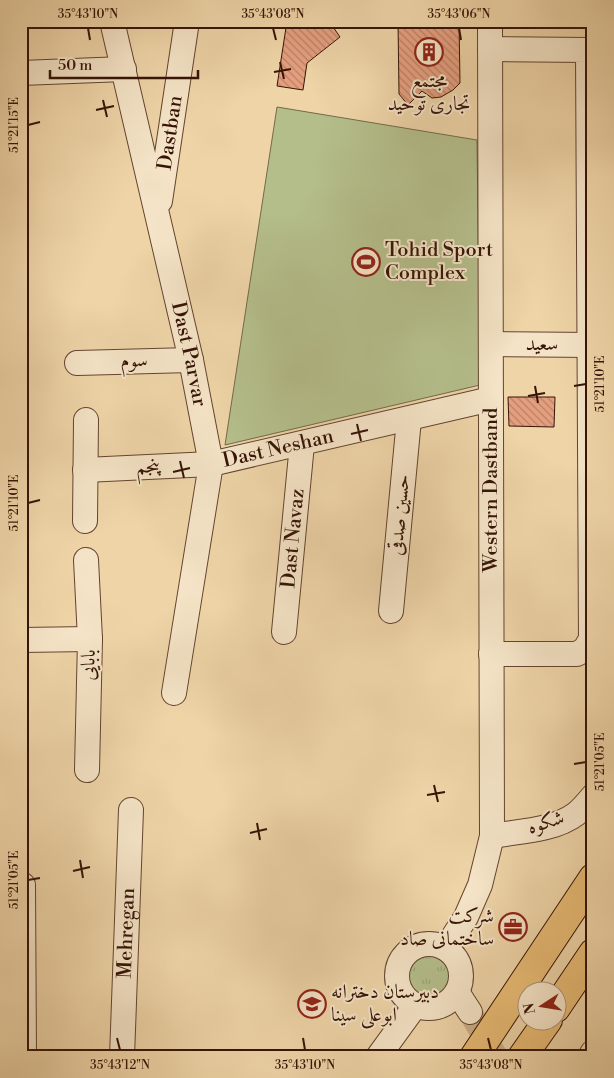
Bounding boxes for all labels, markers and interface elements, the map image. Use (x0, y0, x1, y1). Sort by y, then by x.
text: 35°43'10"N (58, 7, 118, 22)
text: 35°43'08"N (241, 7, 305, 22)
text: 35°43'06"N (428, 7, 491, 22)
building icon: مجتمع تجاری توحید (414, 37, 444, 67)
scale bar (50, 48, 198, 80)
text: 50 m (58, 56, 92, 75)
place label: مجتمع تجاری توحید (388, 69, 470, 117)
street label: Dastban (152, 94, 188, 172)
text: 51°21'15"E (7, 97, 22, 153)
place label: Tohid Sport Complex (385, 238, 493, 286)
sports icon: Tohid Sport Complex (351, 247, 381, 277)
street label: Dast Parvar (165, 299, 212, 409)
street label: سعید (526, 332, 558, 357)
street label: سوم (120, 348, 148, 378)
text: 51°21'10"E (593, 356, 608, 412)
street label: Western Dastband (479, 407, 504, 573)
street label: Dast Neshan (220, 423, 336, 473)
street label: پنجم (135, 454, 163, 485)
street label: حسین صدقی (384, 473, 416, 557)
text: 51°21'10"E (7, 475, 22, 531)
street label: Dast Navaz (276, 487, 310, 589)
street label: بابایی (76, 649, 102, 681)
text: 51°21'05"E (593, 733, 608, 791)
street label: شکوه (524, 806, 568, 840)
text: 51°21'05"E (7, 851, 22, 909)
street label: Mehregan (112, 887, 141, 979)
place label: شرکت ساختمانی صاد (400, 904, 494, 952)
office icon: شرکت ساختمانی صاد (498, 912, 528, 942)
place label: دبیرستان دخترانه ابوعلی سینا (331, 980, 439, 1029)
north arrow (516, 980, 566, 1030)
school or university icon: دبیرستان دخترانه ابوعلی سینا (297, 989, 327, 1019)
text: N (520, 1001, 540, 1016)
text: 35°43'12"N (90, 1058, 150, 1073)
text: 35°43'10"N (275, 1058, 335, 1073)
text: 35°43'08"N (459, 1058, 523, 1073)

